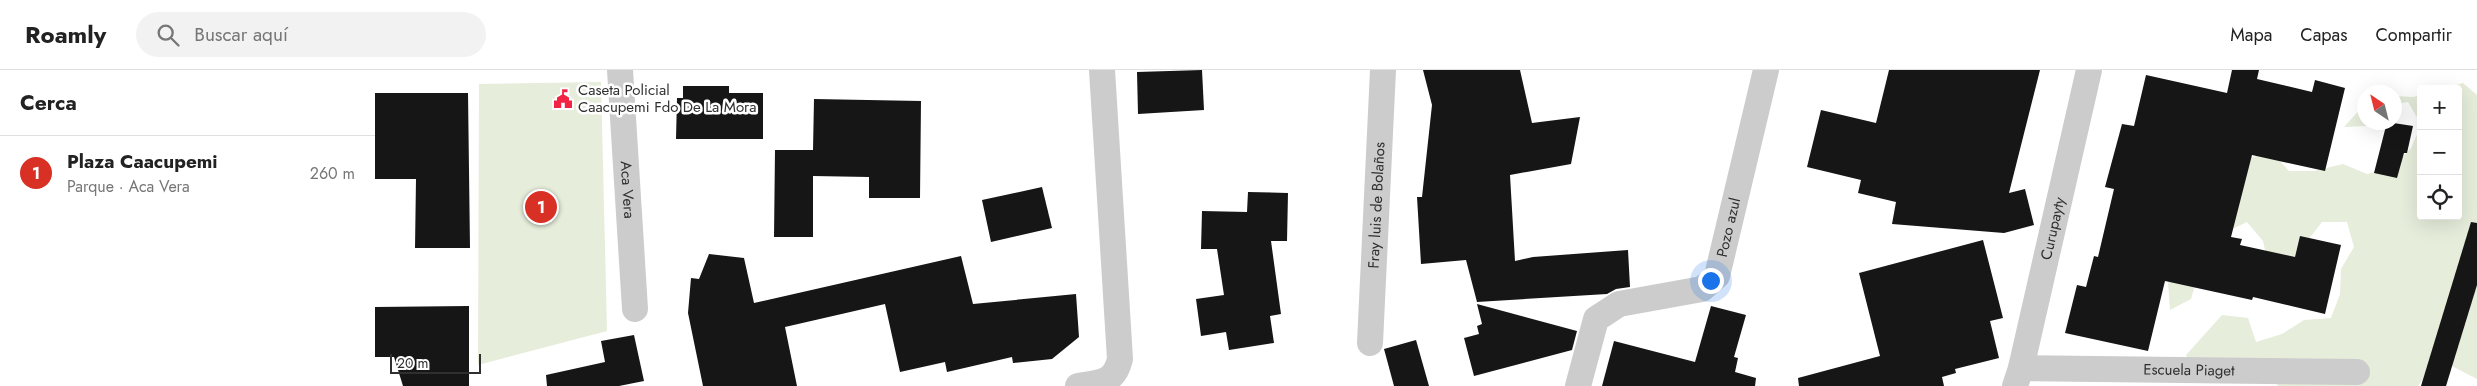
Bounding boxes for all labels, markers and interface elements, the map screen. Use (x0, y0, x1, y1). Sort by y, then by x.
search box (136, 12, 486, 57)
text: Roamly (25, 17, 106, 52)
icon: search (154, 21, 182, 49)
text: Buscar aquí (194, 21, 288, 48)
text: Mapa (2230, 22, 2272, 48)
text: Capas (2300, 22, 2348, 48)
text: Compartir (2376, 22, 2452, 48)
place label: Caseta Policial Caacupemi Fdo De La Mora (578, 79, 756, 118)
north arrow (2357, 85, 2402, 130)
map controls (2417, 85, 2462, 220)
button: + (2417, 85, 2462, 130)
text: Cerca (20, 88, 77, 118)
public building icon: Caseta Policial Caacupemi Fdo De La Mora (552, 88, 574, 110)
button: − (2417, 130, 2462, 175)
street label: Fray luis de Bolaños (1363, 141, 1391, 269)
text: Plaza Caacupemi (67, 148, 218, 175)
street label: Aca Vera (615, 160, 640, 219)
text: 1 (32, 162, 40, 185)
text: 260 m (310, 162, 355, 185)
text: Parque · Aca Vera (67, 175, 190, 198)
button: locate (2417, 175, 2462, 220)
pin: 1 (525, 188, 557, 226)
street label: Pozo azul (1711, 195, 1746, 259)
street label: Curupayty (2035, 195, 2071, 262)
your location (1698, 268, 1724, 294)
scale bar (390, 351, 481, 374)
text: 20 m (397, 353, 429, 373)
street label: Escuela Piaget (2143, 358, 2235, 382)

